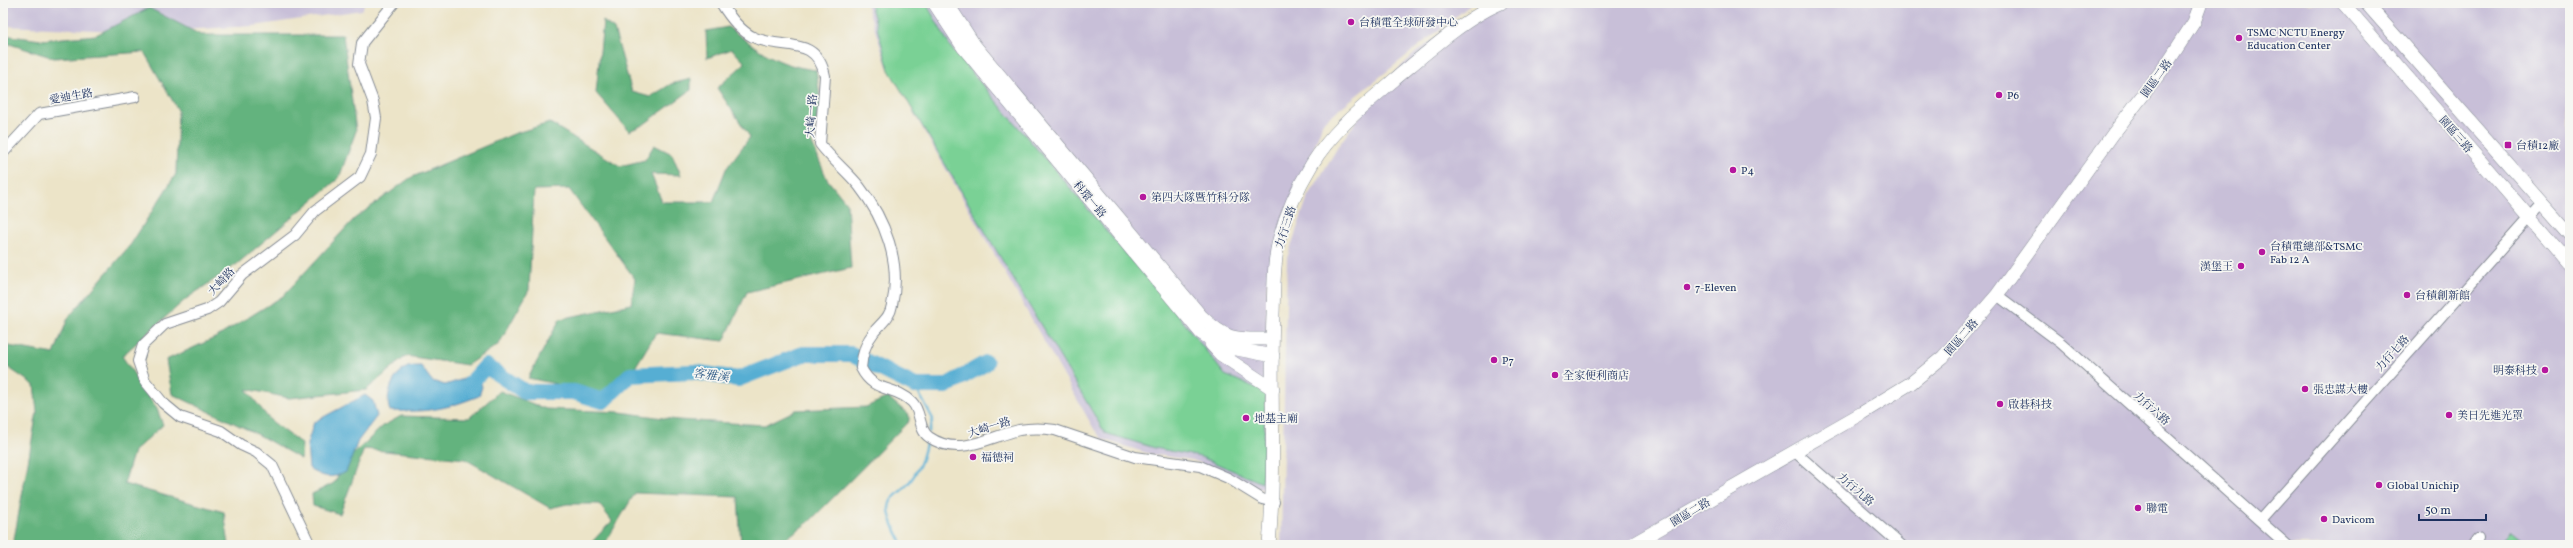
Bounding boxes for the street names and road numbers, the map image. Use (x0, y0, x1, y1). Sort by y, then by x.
street label: 園區二路 (2138, 57, 2176, 101)
street label: 愛迪生路 (48, 86, 94, 109)
street label: 大崎一路 (803, 94, 822, 139)
street label: 園區三路 (2435, 113, 2475, 157)
street label: 科環一路 (1069, 178, 1109, 222)
street label: 力行三路 (1272, 204, 1300, 251)
street label: 大崎路 (205, 265, 239, 299)
street label: 園區二路 (1942, 316, 1982, 360)
street label: 力行七路 (2373, 333, 2413, 375)
street label: 力行六路 (2130, 389, 2172, 429)
street label: 大崎一路 (966, 415, 1013, 442)
street label: 力行九路 (1833, 470, 1877, 510)
street label: 園區二路 (1668, 496, 1713, 531)

